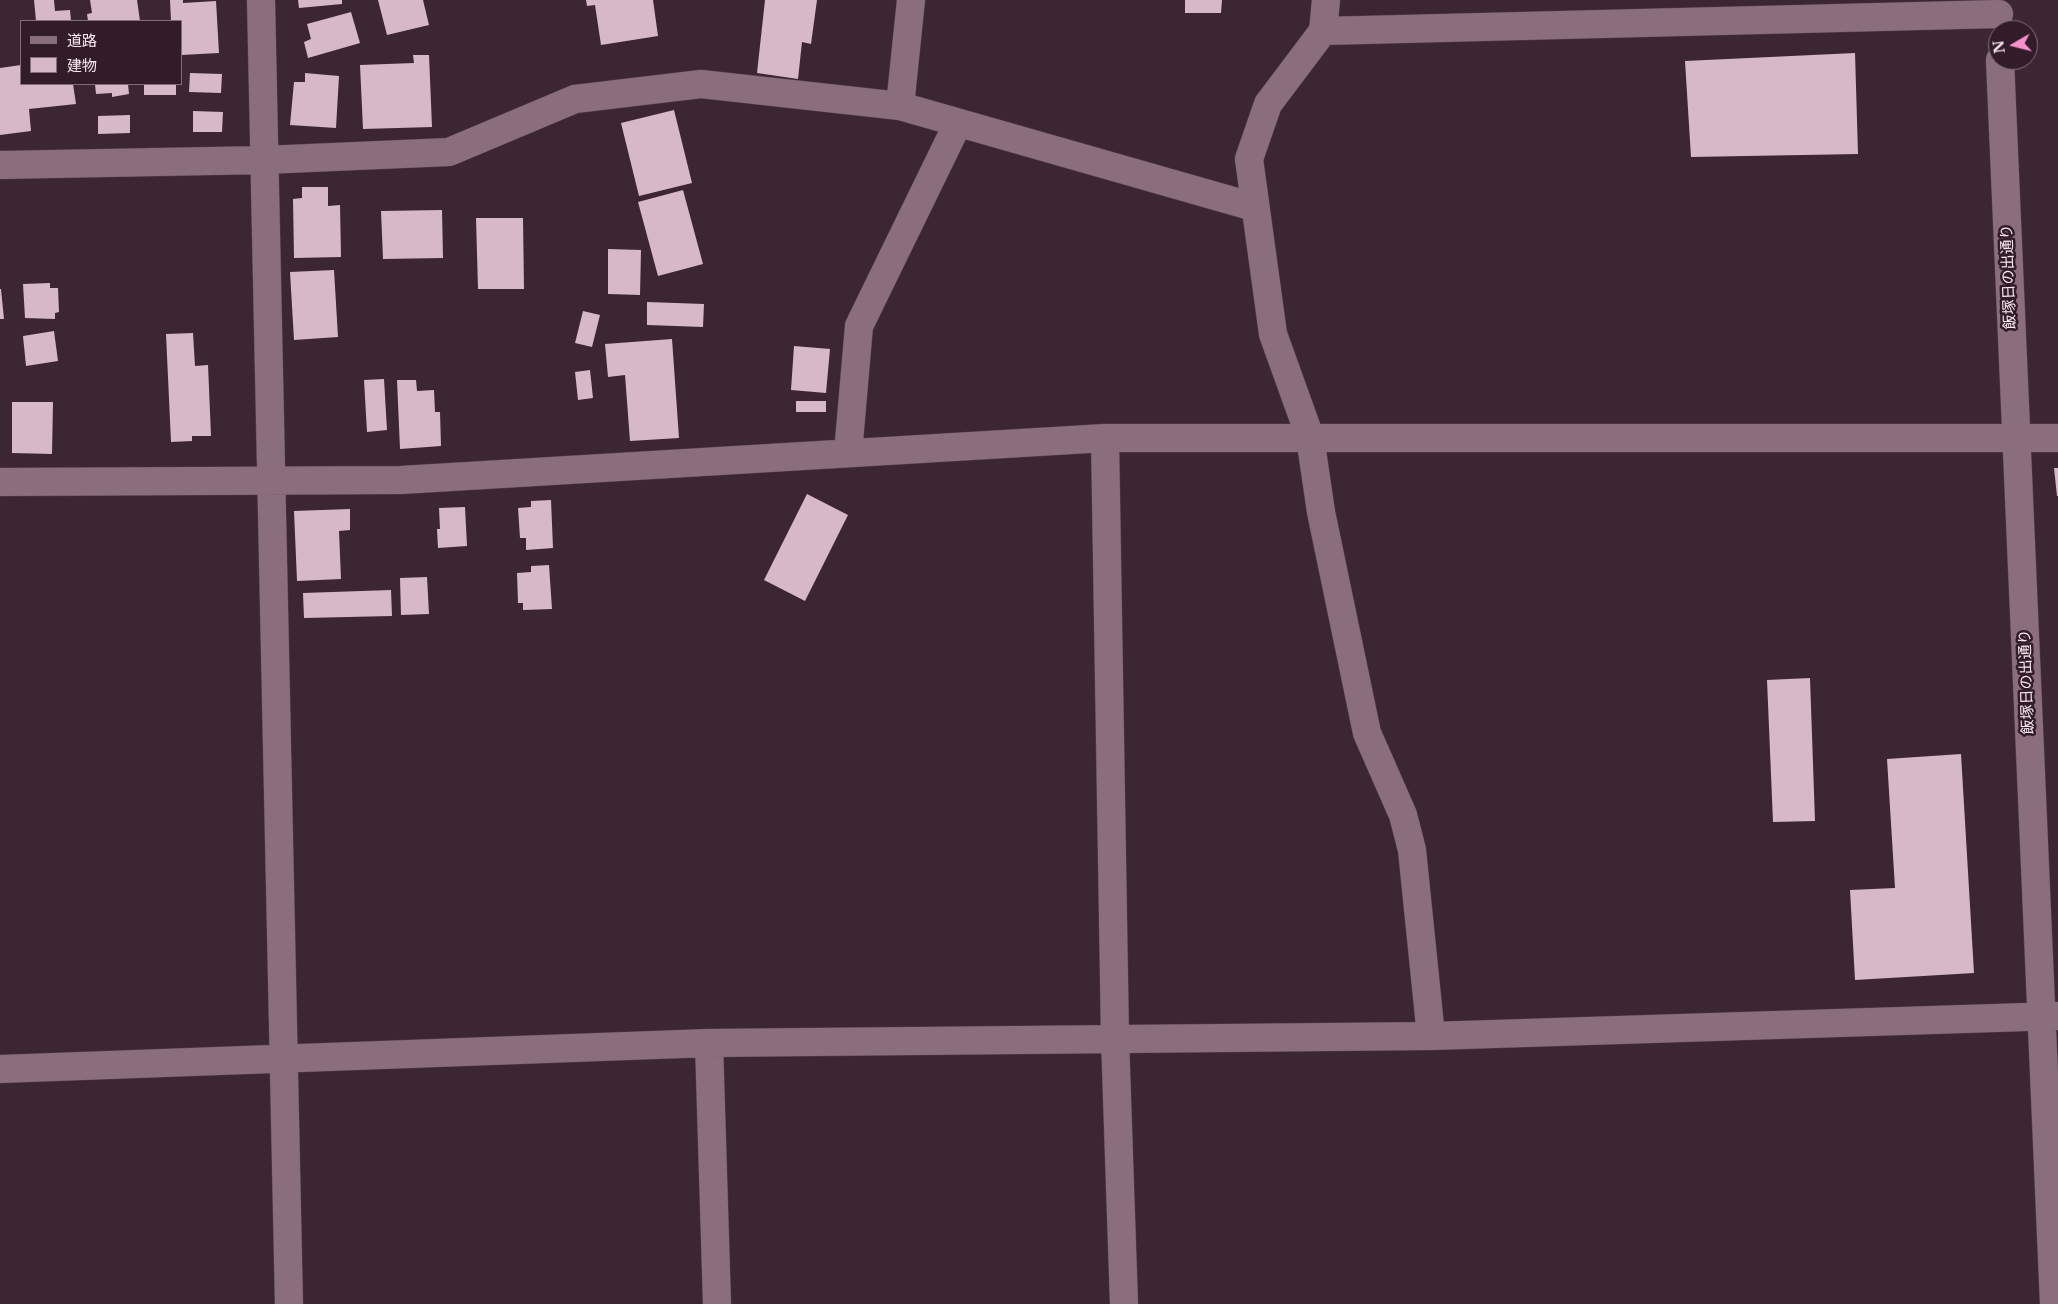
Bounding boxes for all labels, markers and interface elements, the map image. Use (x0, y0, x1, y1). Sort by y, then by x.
legend (20, 20, 182, 85)
north arrow (1988, 20, 2038, 70)
text: 道路 (67, 31, 97, 50)
text: N (1989, 39, 2009, 55)
text: 建物 (67, 56, 97, 75)
street label: 飯塚日の出通り (1998, 224, 2020, 330)
street label: 飯塚日の出通り (2016, 629, 2038, 735)

